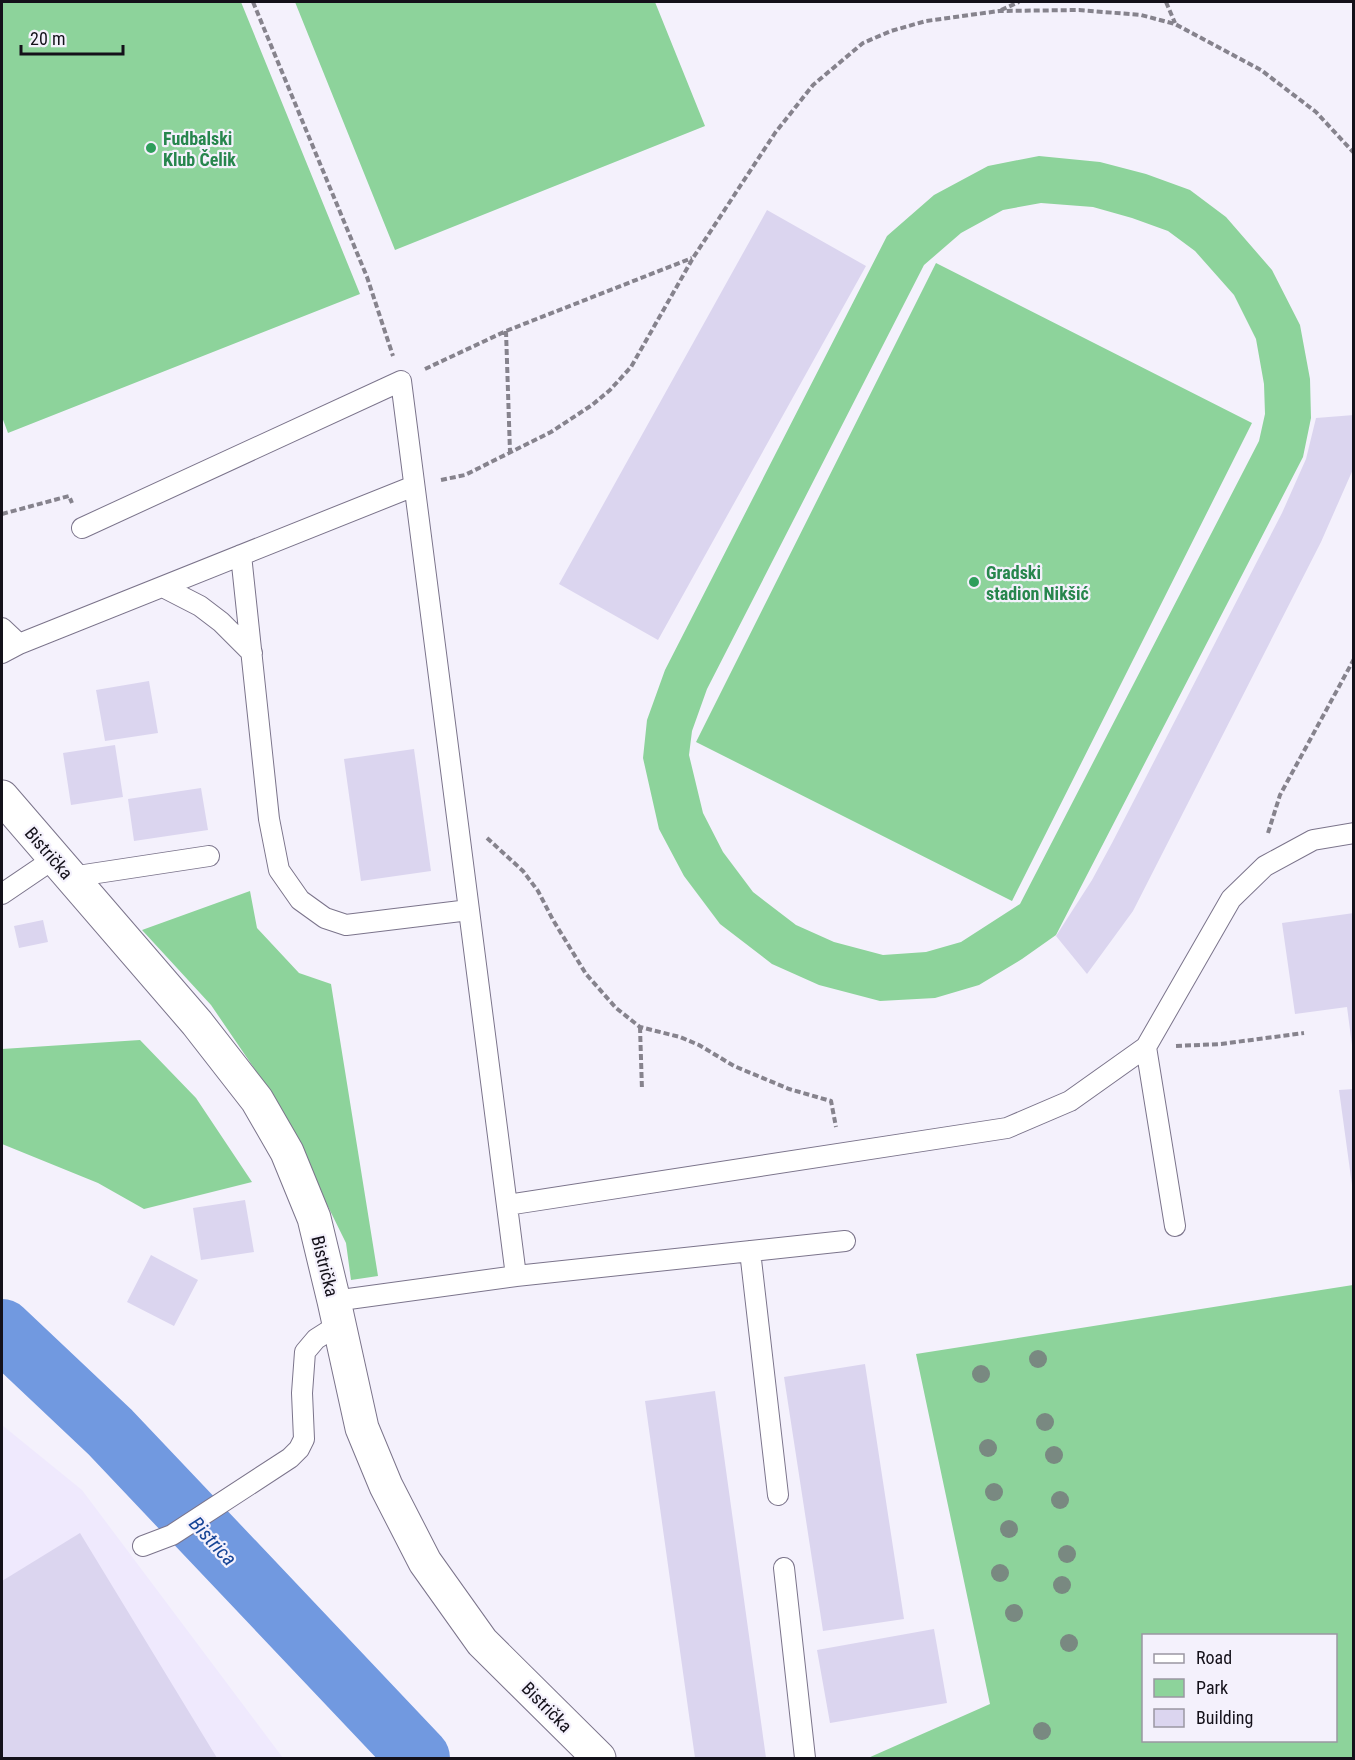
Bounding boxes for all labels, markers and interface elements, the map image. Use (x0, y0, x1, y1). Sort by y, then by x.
scale bar (21, 18, 123, 56)
text: 20 m (30, 28, 65, 49)
place label: Fudbalski Klub Čelik (163, 128, 236, 170)
marker: Fudbalski Klub Čelik (144, 141, 158, 155)
place label: Gradski stadion Nikšić (986, 562, 1089, 604)
marker: Gradski stadion Nikšić (967, 575, 981, 589)
street label: Bistrička (21, 823, 77, 883)
street label: Bistrička (307, 1233, 343, 1299)
water label: Bistrica (184, 1512, 242, 1570)
legend (1142, 1634, 1337, 1742)
text: Road (1196, 1647, 1232, 1668)
text: Park (1196, 1677, 1228, 1698)
street label: Bistrička (518, 1678, 576, 1736)
text: Building (1196, 1707, 1253, 1728)

